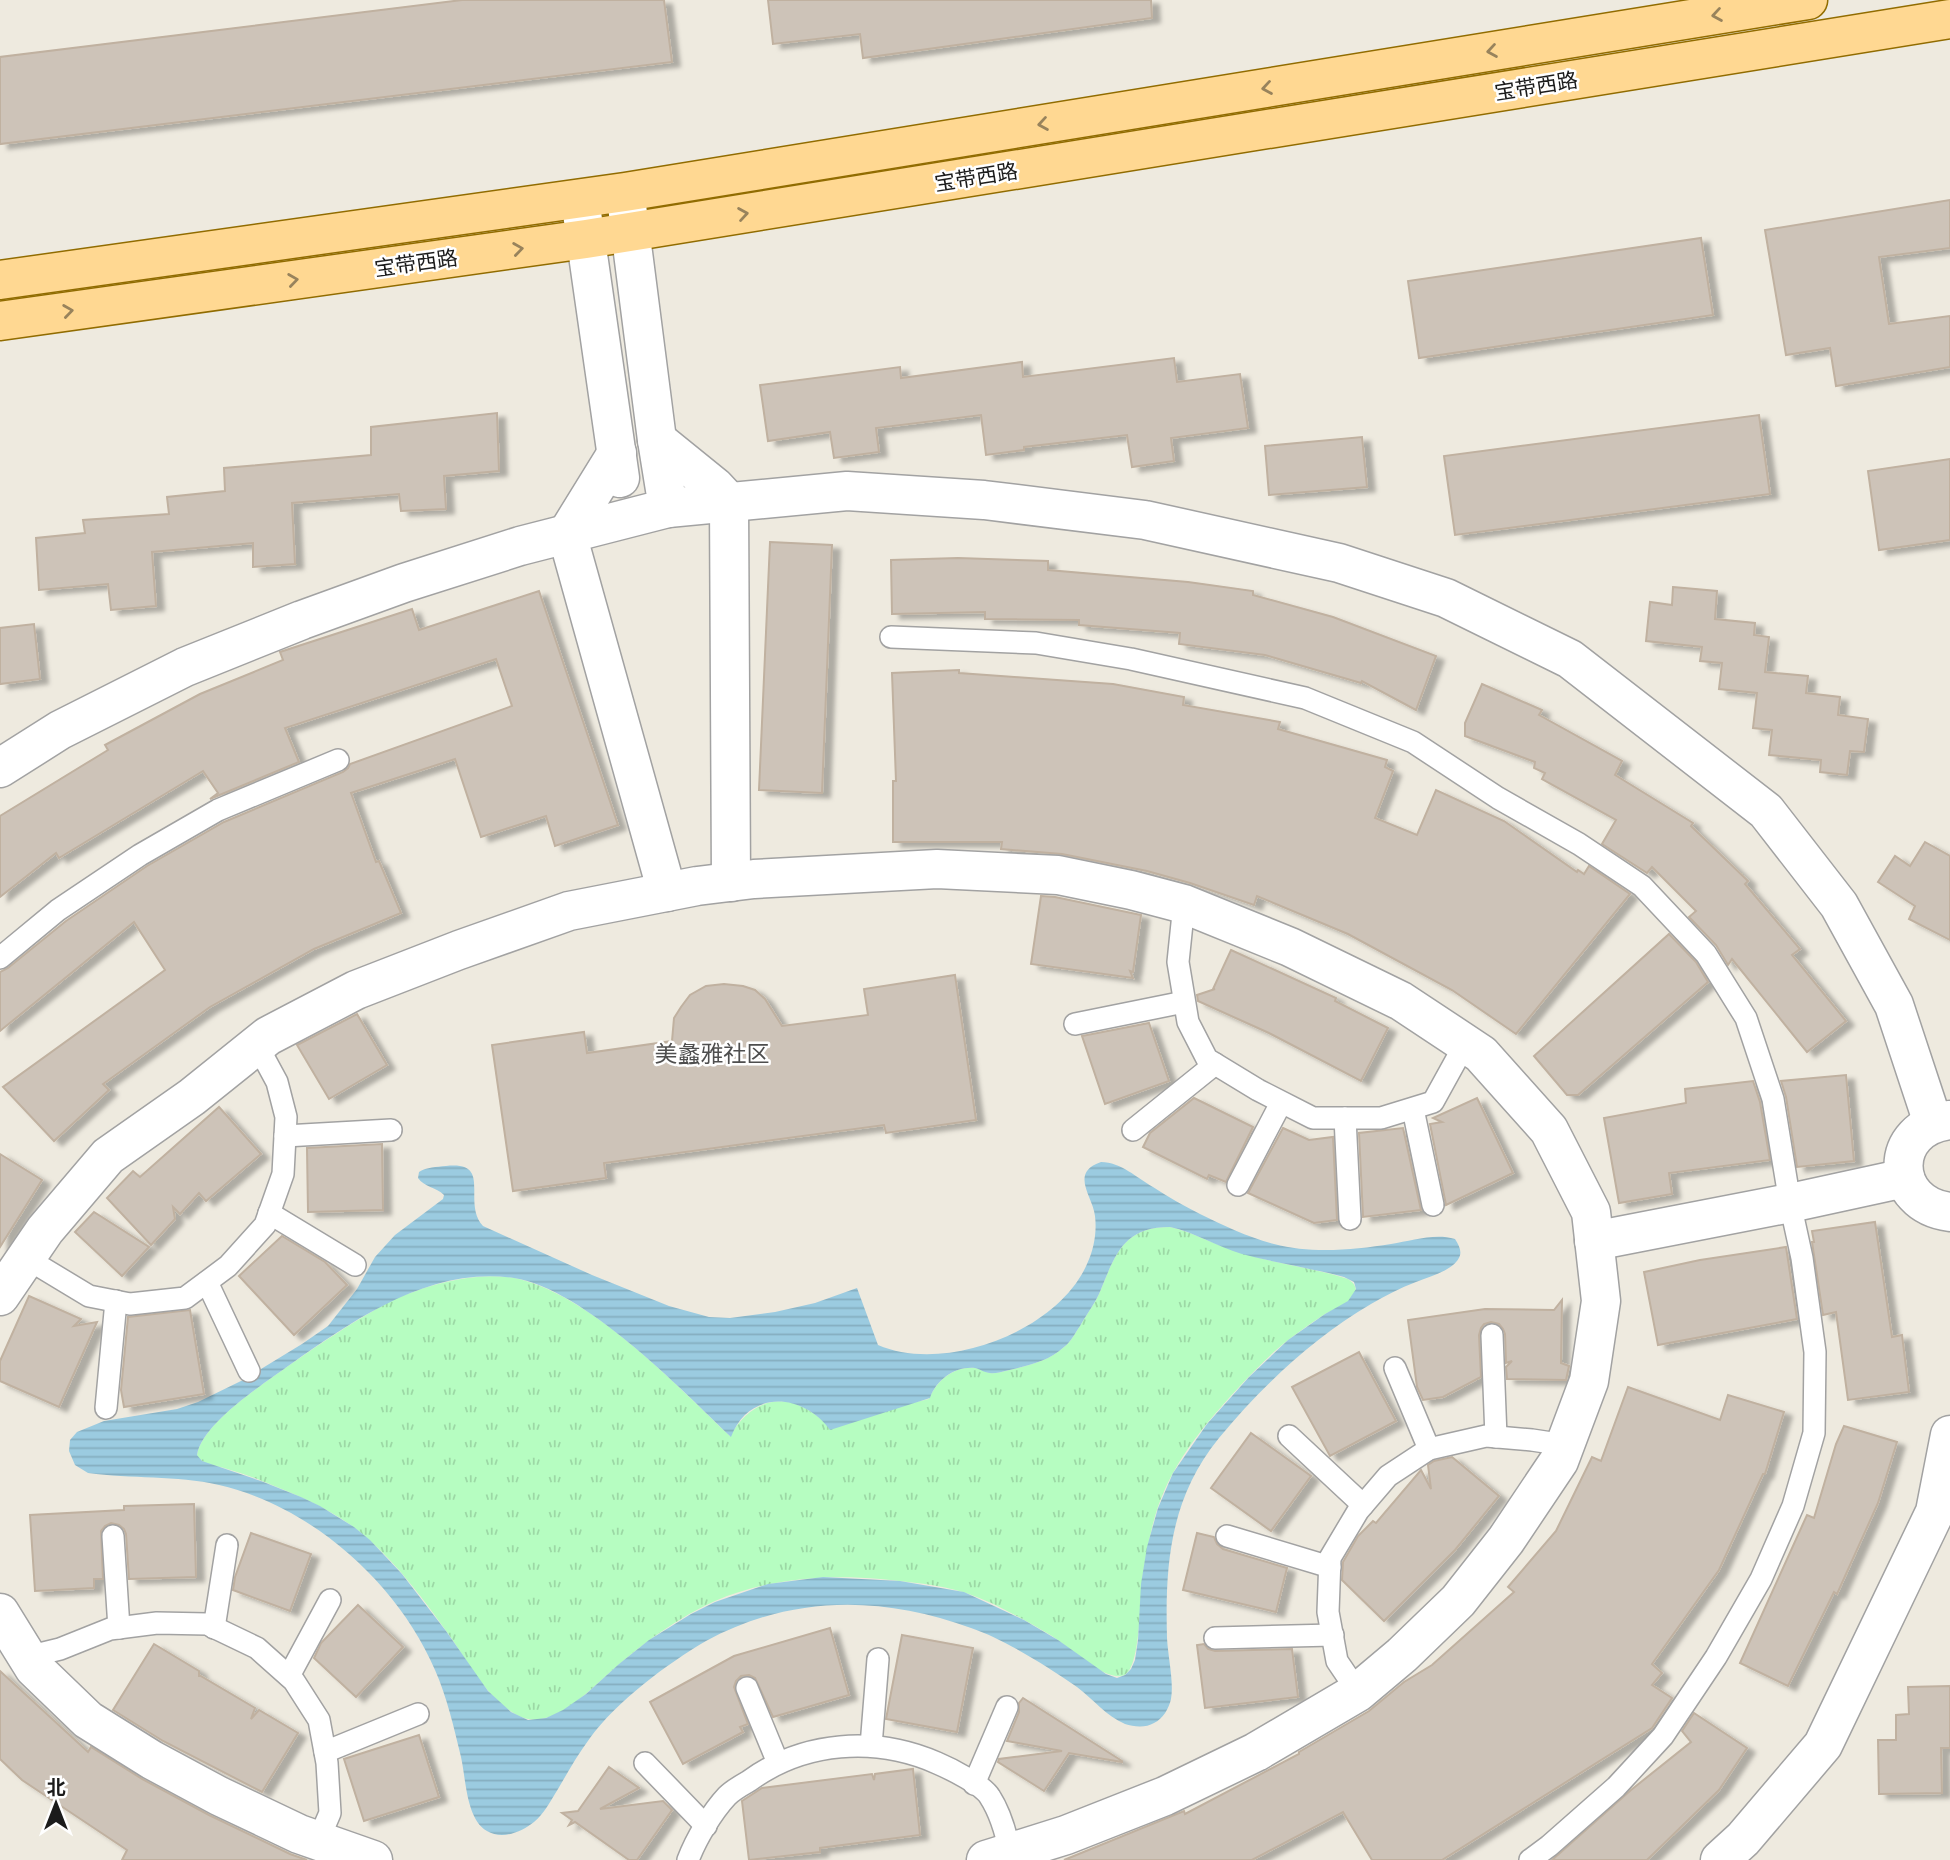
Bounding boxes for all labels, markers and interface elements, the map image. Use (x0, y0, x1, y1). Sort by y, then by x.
one-way arrow (1711, 7, 1722, 22)
one-way arrow (1486, 43, 1498, 58)
street label: 宝带西路 (1493, 68, 1579, 104)
one-way arrow (1262, 80, 1273, 95)
one-way arrow (1037, 116, 1049, 131)
street label: 宝带西路 (933, 159, 1019, 195)
one-way arrow (737, 207, 749, 222)
one-way arrow (512, 242, 524, 257)
street label: 宝带西路 (373, 246, 459, 280)
one-way arrow (287, 273, 299, 288)
one-way arrow (62, 304, 73, 319)
district label: 美蠡雅社区 (655, 1041, 770, 1067)
north arrow (21, 1769, 91, 1839)
text: 北 (46, 1777, 66, 1798)

